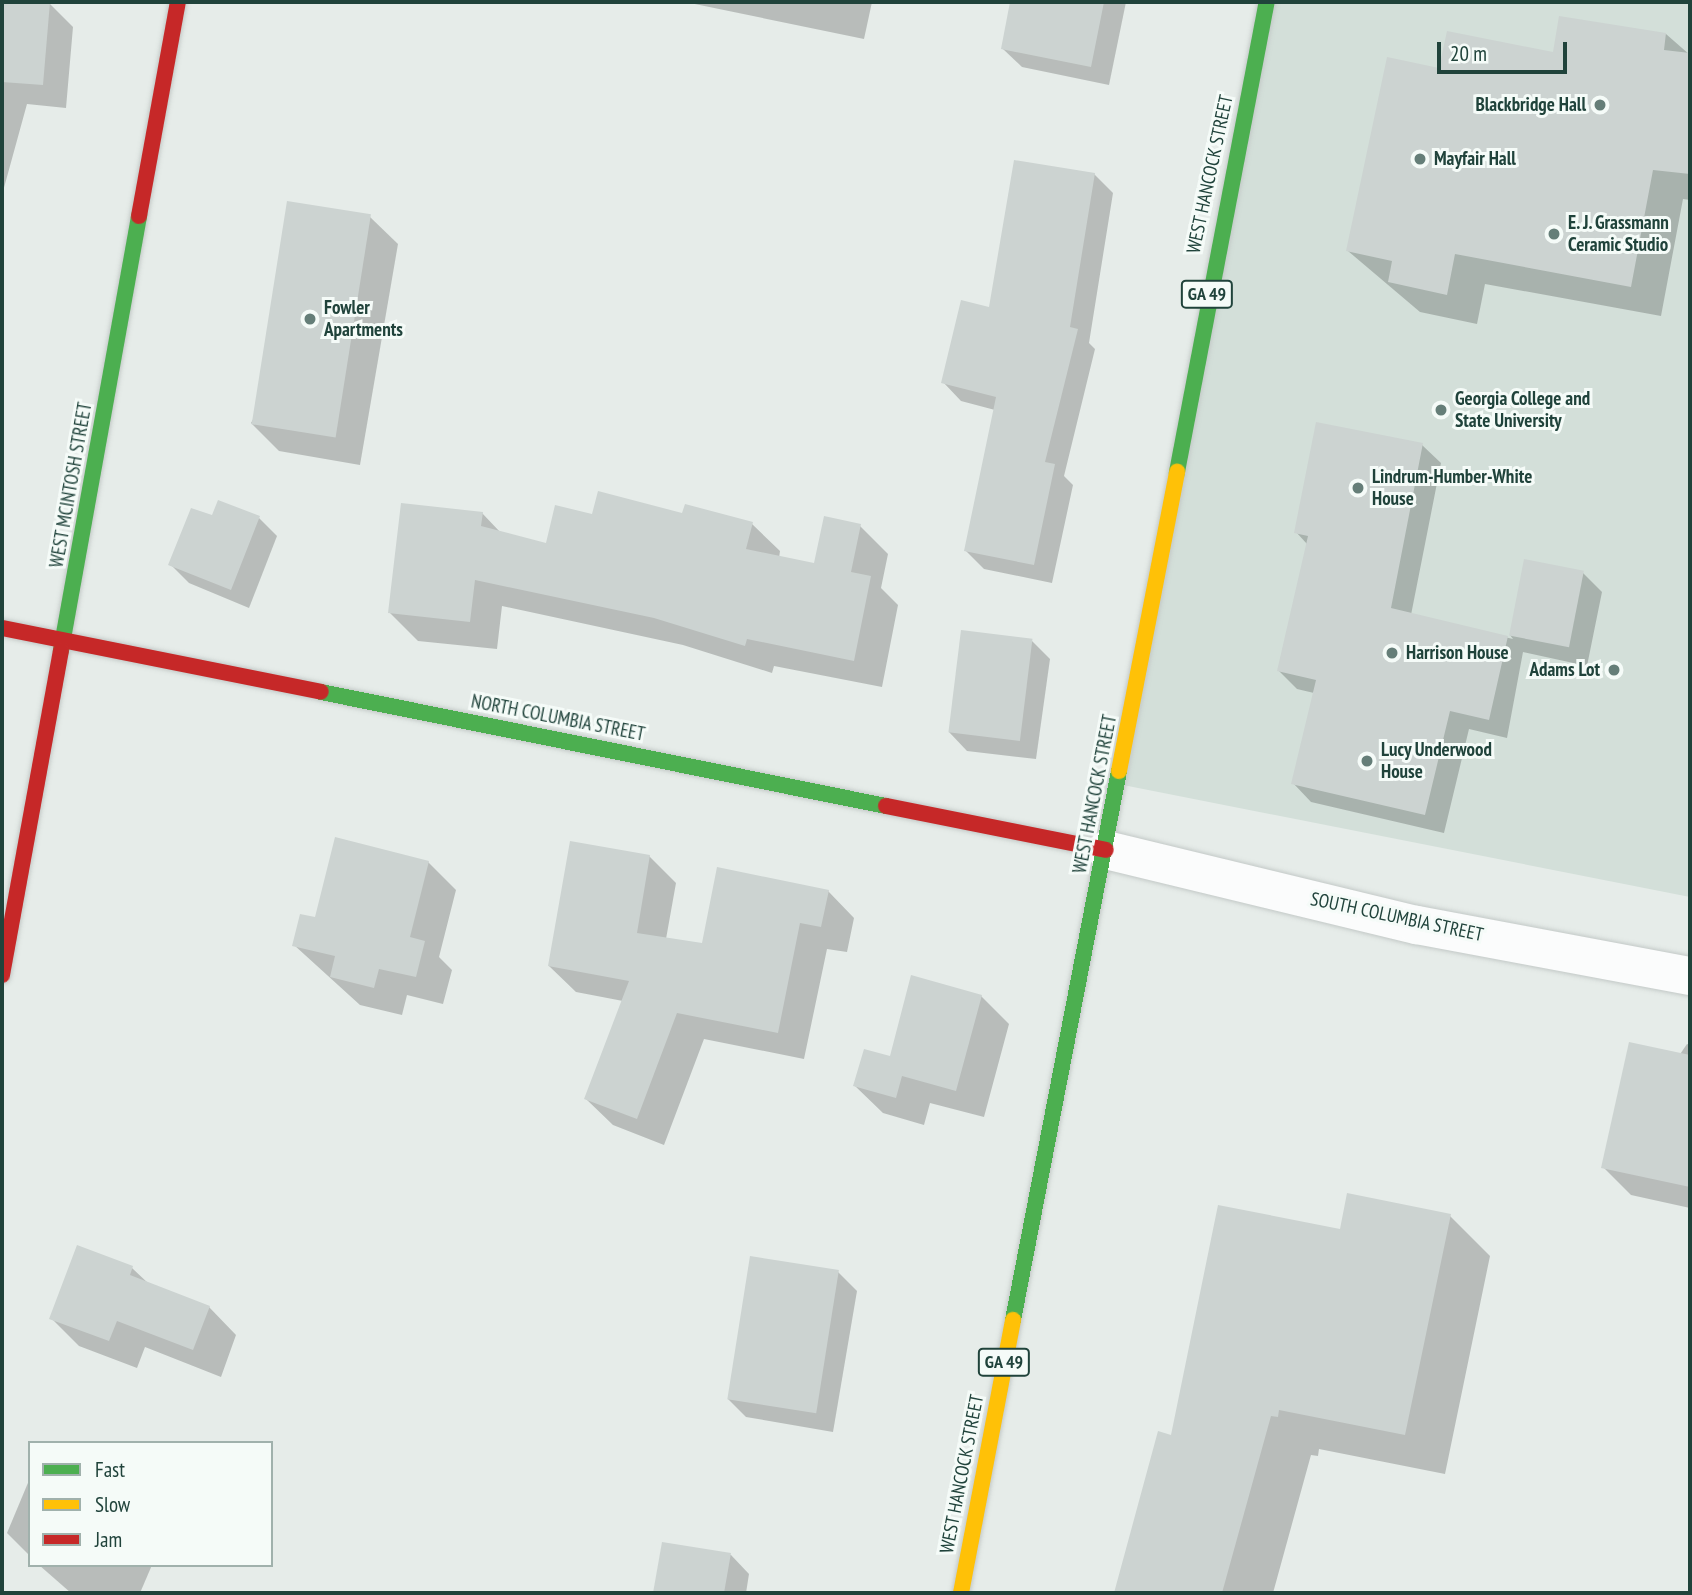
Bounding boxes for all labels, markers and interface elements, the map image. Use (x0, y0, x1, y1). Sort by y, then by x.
scale bar (1440, 28, 1570, 72)
text: 20 m (1450, 40, 1487, 67)
street label: WEST HANCOCK STREET (1182, 92, 1238, 256)
place label: Blackbridge Hall (1475, 94, 1586, 116)
marker: Blackbridge Hall (1592, 97, 1608, 113)
place label: Mayfair Hall (1434, 148, 1516, 170)
marker: Mayfair Hall (1412, 151, 1428, 167)
place label: E. J. Grassmann Ceramic Studio (1568, 212, 1671, 256)
marker: E. J. Grassmann Ceramic Studio (1546, 226, 1562, 242)
road number: GA 49 (1179, 280, 1235, 308)
place label: Fowler Apartments (324, 297, 403, 341)
marker: Fowler Apartments (302, 311, 318, 327)
place label: Georgia College and State University (1455, 388, 1590, 432)
street label: WEST MCINTOSH STREET (45, 400, 97, 570)
marker: Georgia College and State University (1433, 402, 1449, 418)
place label: Lindrum-Humber-White House (1372, 466, 1532, 510)
marker: Lindrum-Humber-White House (1350, 480, 1366, 496)
place label: Harrison House (1406, 642, 1509, 664)
marker: Harrison House (1384, 645, 1400, 661)
place label: Adams Lot (1529, 659, 1600, 681)
marker: Adams Lot (1606, 662, 1622, 678)
street label: NORTH COLUMBIA STREET (469, 690, 647, 746)
street label: WEST HANCOCK STREET (1068, 712, 1122, 876)
place label: Lucy Underwood House (1381, 739, 1492, 783)
marker: Lucy Underwood House (1359, 753, 1375, 769)
street label: SOUTH COLUMBIA STREET (1308, 887, 1486, 947)
road number: GA 49 (976, 1348, 1032, 1377)
street label: WEST HANCOCK STREET (935, 1392, 989, 1556)
legend (28, 1441, 273, 1567)
text: Fast (95, 1456, 125, 1483)
text: Slow (95, 1491, 130, 1518)
text: Jam (95, 1526, 122, 1553)

